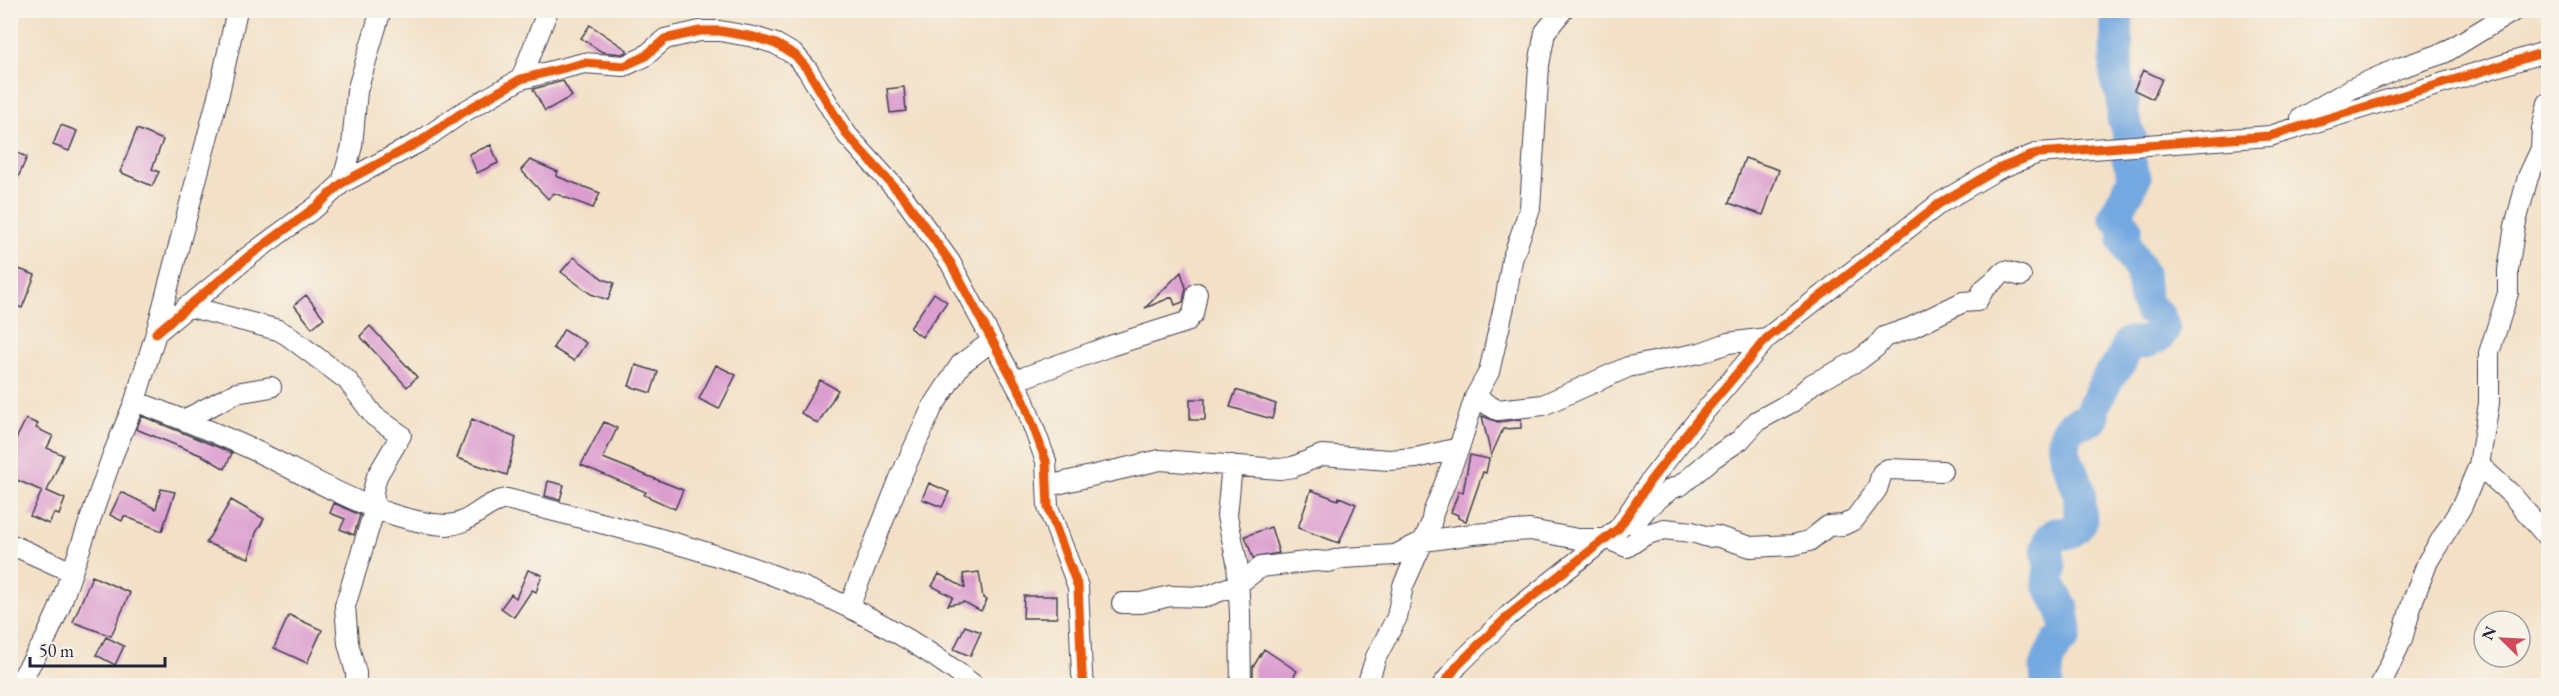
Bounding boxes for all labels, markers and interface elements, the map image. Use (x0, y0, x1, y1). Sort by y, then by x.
north arrow (2472, 609, 2532, 669)
text: N (2477, 623, 2501, 643)
scale bar (30, 630, 165, 668)
text: 50 m (39, 639, 74, 662)

